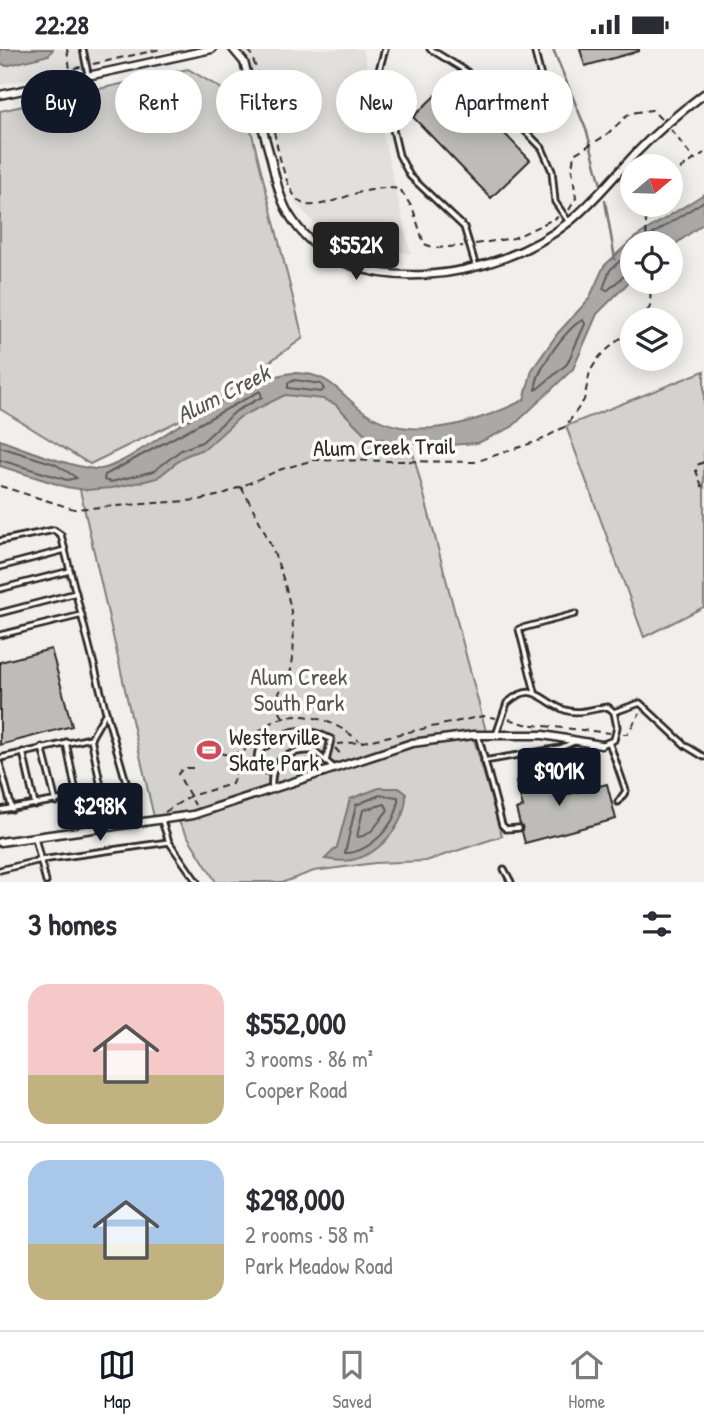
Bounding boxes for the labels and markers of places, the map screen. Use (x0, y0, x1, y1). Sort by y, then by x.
pin: $552K (307, 223, 405, 282)
place label: Westerville Skate Park (229, 721, 321, 778)
sports icon: Westerville Skate Park (195, 736, 223, 764)
pin: $901K (510, 749, 608, 808)
pin: $298K (51, 783, 149, 843)

